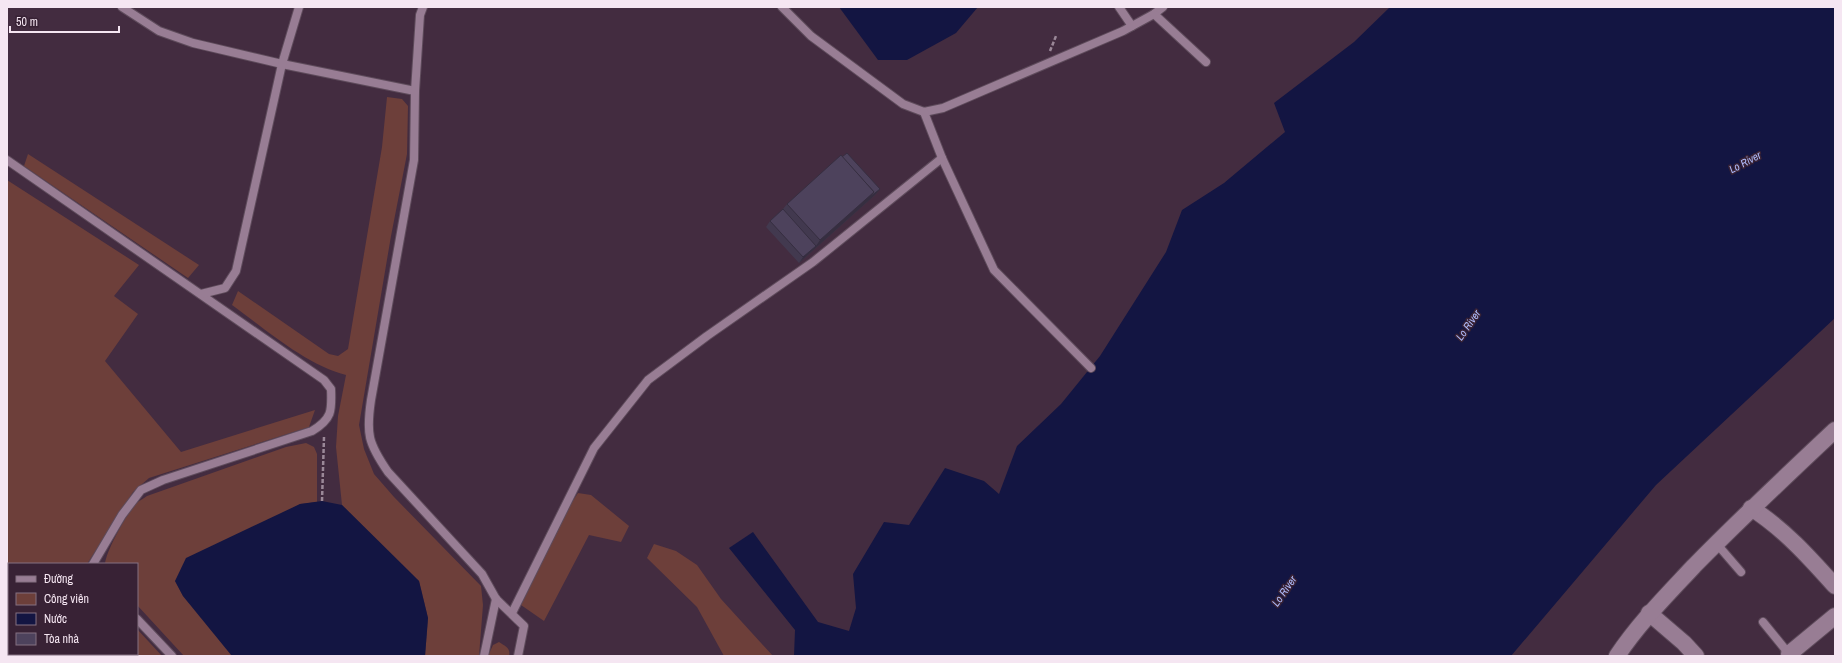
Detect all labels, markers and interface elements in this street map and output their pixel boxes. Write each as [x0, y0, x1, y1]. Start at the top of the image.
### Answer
scale bar [10, 8, 119, 34]
text: 50 m [16, 14, 38, 30]
water label: Lo River [1727, 147, 1764, 176]
water label: Lo River [1452, 306, 1484, 343]
legend [8, 563, 138, 655]
text: Đường [44, 571, 74, 587]
water label: Lo River [1268, 572, 1300, 609]
text: Công viên [44, 591, 89, 607]
text: Nước [44, 611, 67, 627]
text: Tòa nhà [44, 631, 80, 647]

